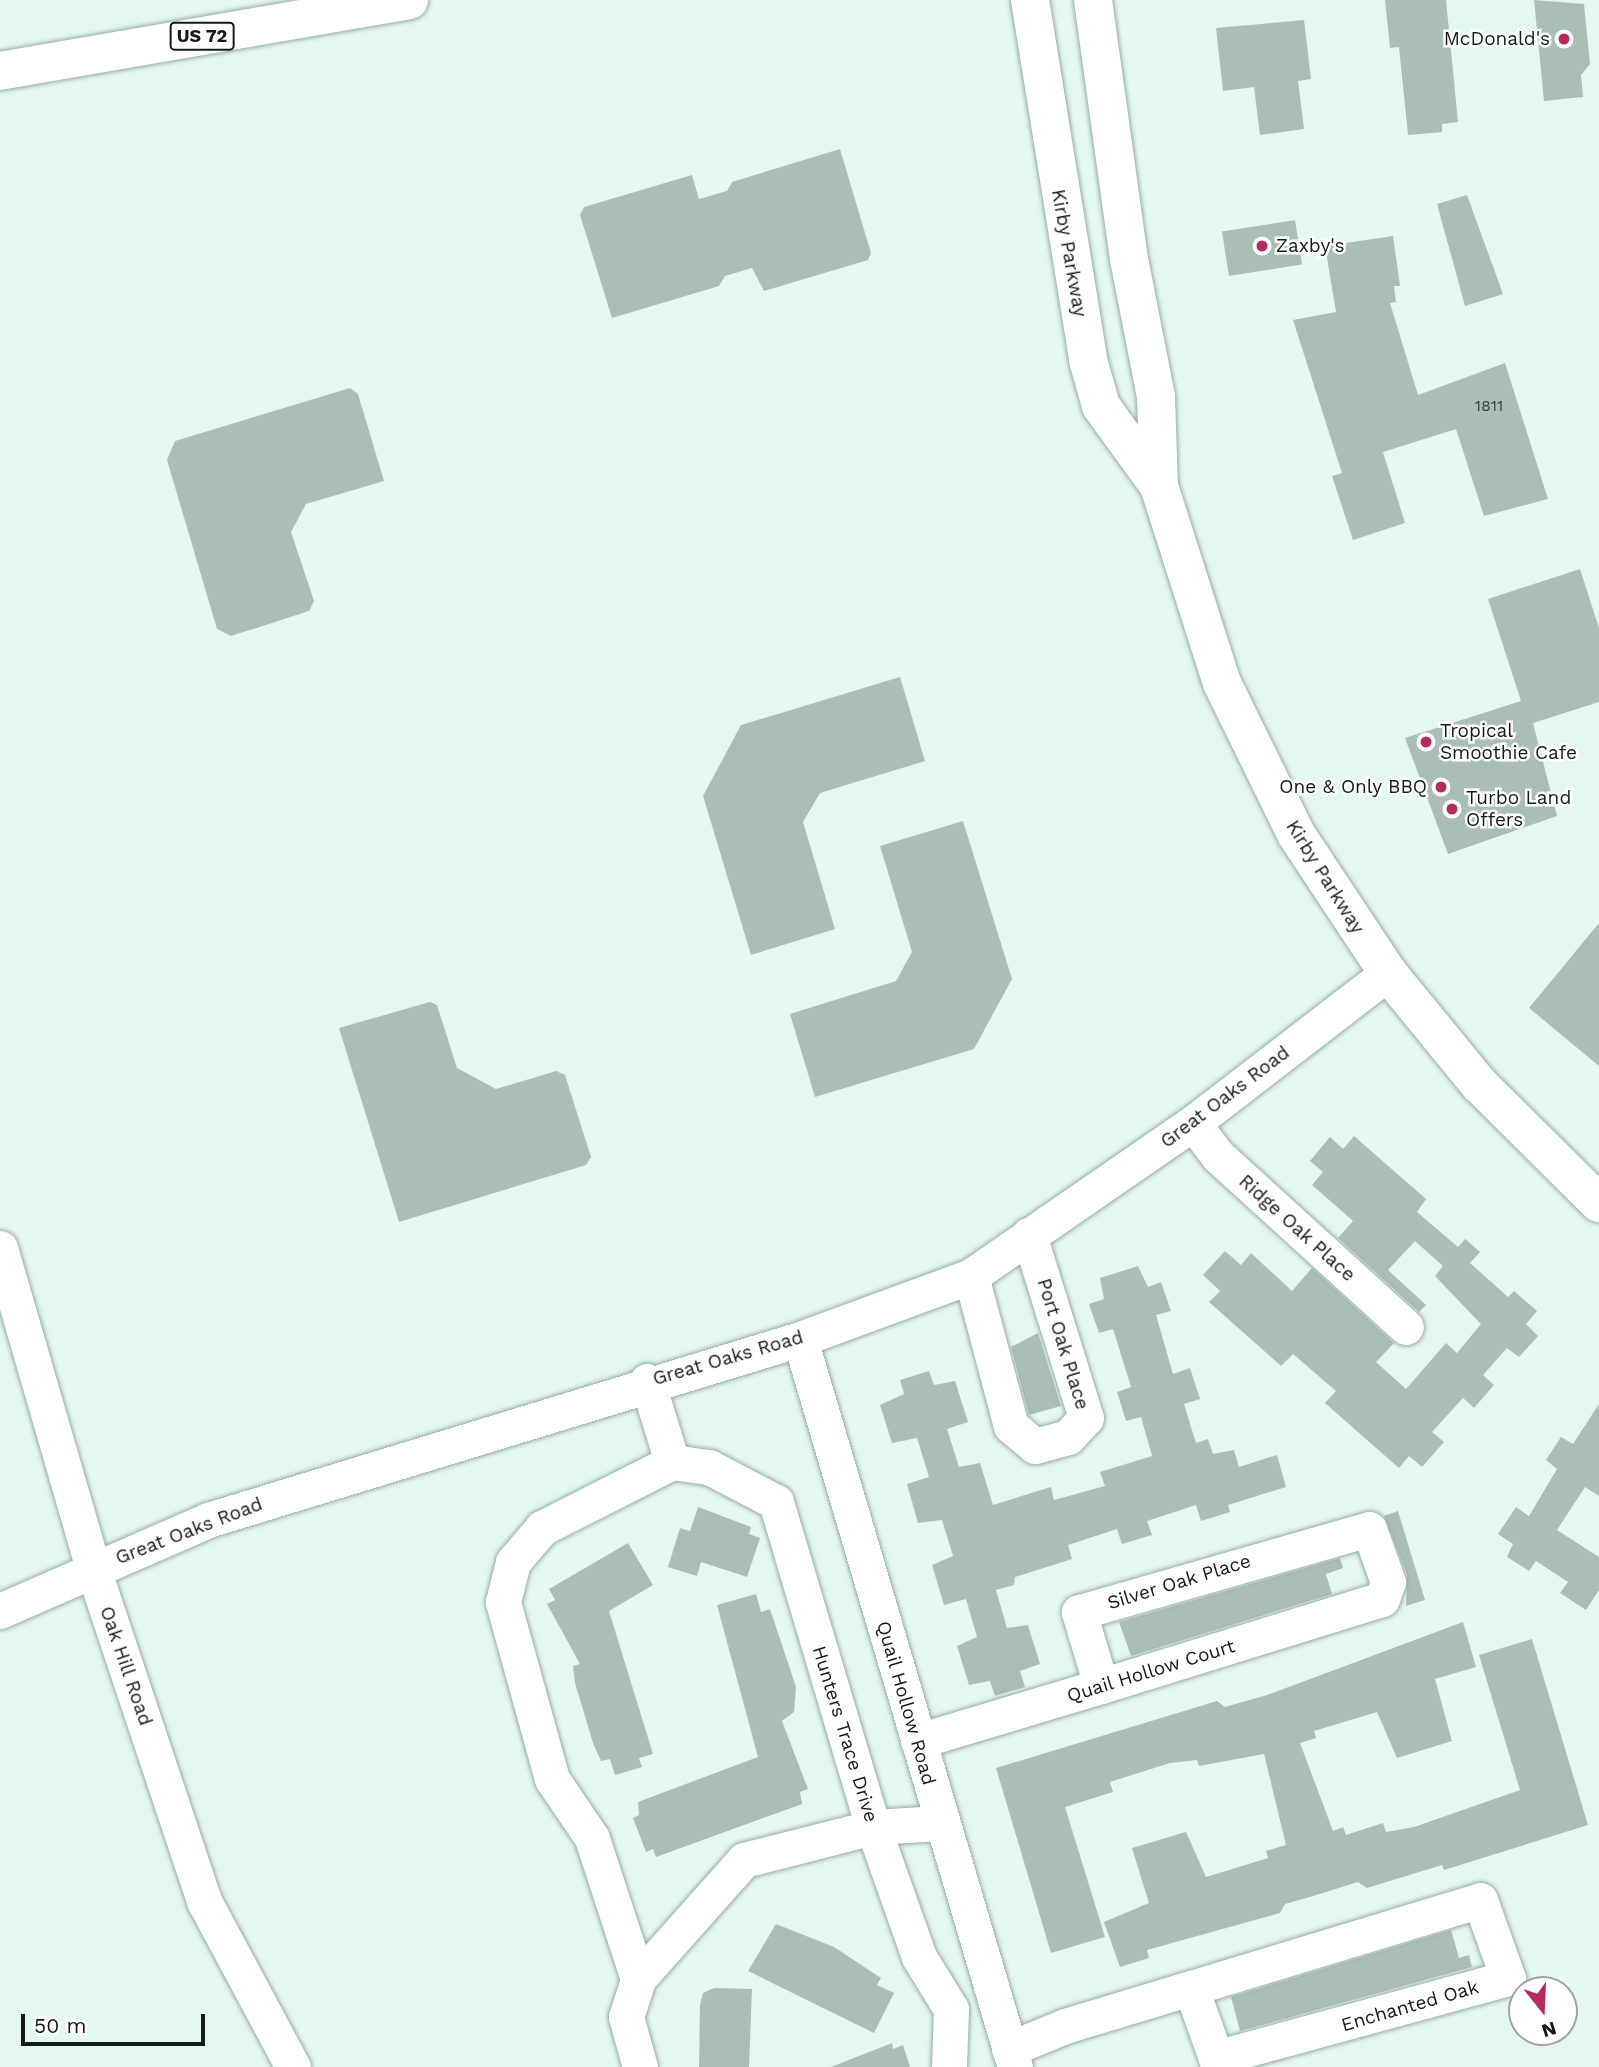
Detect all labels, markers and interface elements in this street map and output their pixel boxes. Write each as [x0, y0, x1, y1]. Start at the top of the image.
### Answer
road number: US 72 [169, 22, 235, 51]
place label: McDonald's [1444, 28, 1550, 50]
marker: McDonald's [1556, 31, 1572, 47]
street label: Kirby Parkway [1047, 187, 1091, 319]
place label: Zaxby's [1276, 235, 1344, 257]
marker: Zaxby's [1254, 238, 1270, 254]
house number: 1811 [1475, 396, 1503, 416]
place label: Tropical Smoothie Cafe [1440, 720, 1577, 764]
marker: Tropical Smoothie Cafe [1418, 734, 1434, 750]
place label: One & Only BBQ [1279, 776, 1427, 798]
marker: One & Only BBQ [1433, 779, 1449, 795]
place label: Turbo Land Offers [1466, 787, 1571, 831]
marker: Turbo Land Offers [1444, 801, 1460, 817]
street label: Kirby Parkway [1281, 816, 1369, 938]
street label: Great Oaks Road [1156, 1041, 1294, 1153]
street label: Ridge Oak Place [1234, 1170, 1360, 1286]
street label: Port Oak Place [1032, 1275, 1094, 1413]
street label: Great Oaks Road [650, 1326, 806, 1390]
street label: Great Oaks Road [112, 1493, 266, 1569]
street label: Silver Oak Place [1104, 1549, 1254, 1615]
street label: Oak Hill Road [95, 1603, 157, 1729]
street label: Quail Hollow Road [872, 1618, 940, 1788]
street label: Quail Hollow Court [1064, 1634, 1238, 1708]
street label: Hunters Trace Drive [807, 1643, 883, 1825]
street label: Enchanted Oak [1339, 1976, 1481, 2036]
north arrow [1508, 1976, 1578, 2046]
scale bar [24, 2000, 208, 2044]
text: 50 m [34, 2013, 86, 2038]
text: N [1539, 2016, 1559, 2043]

